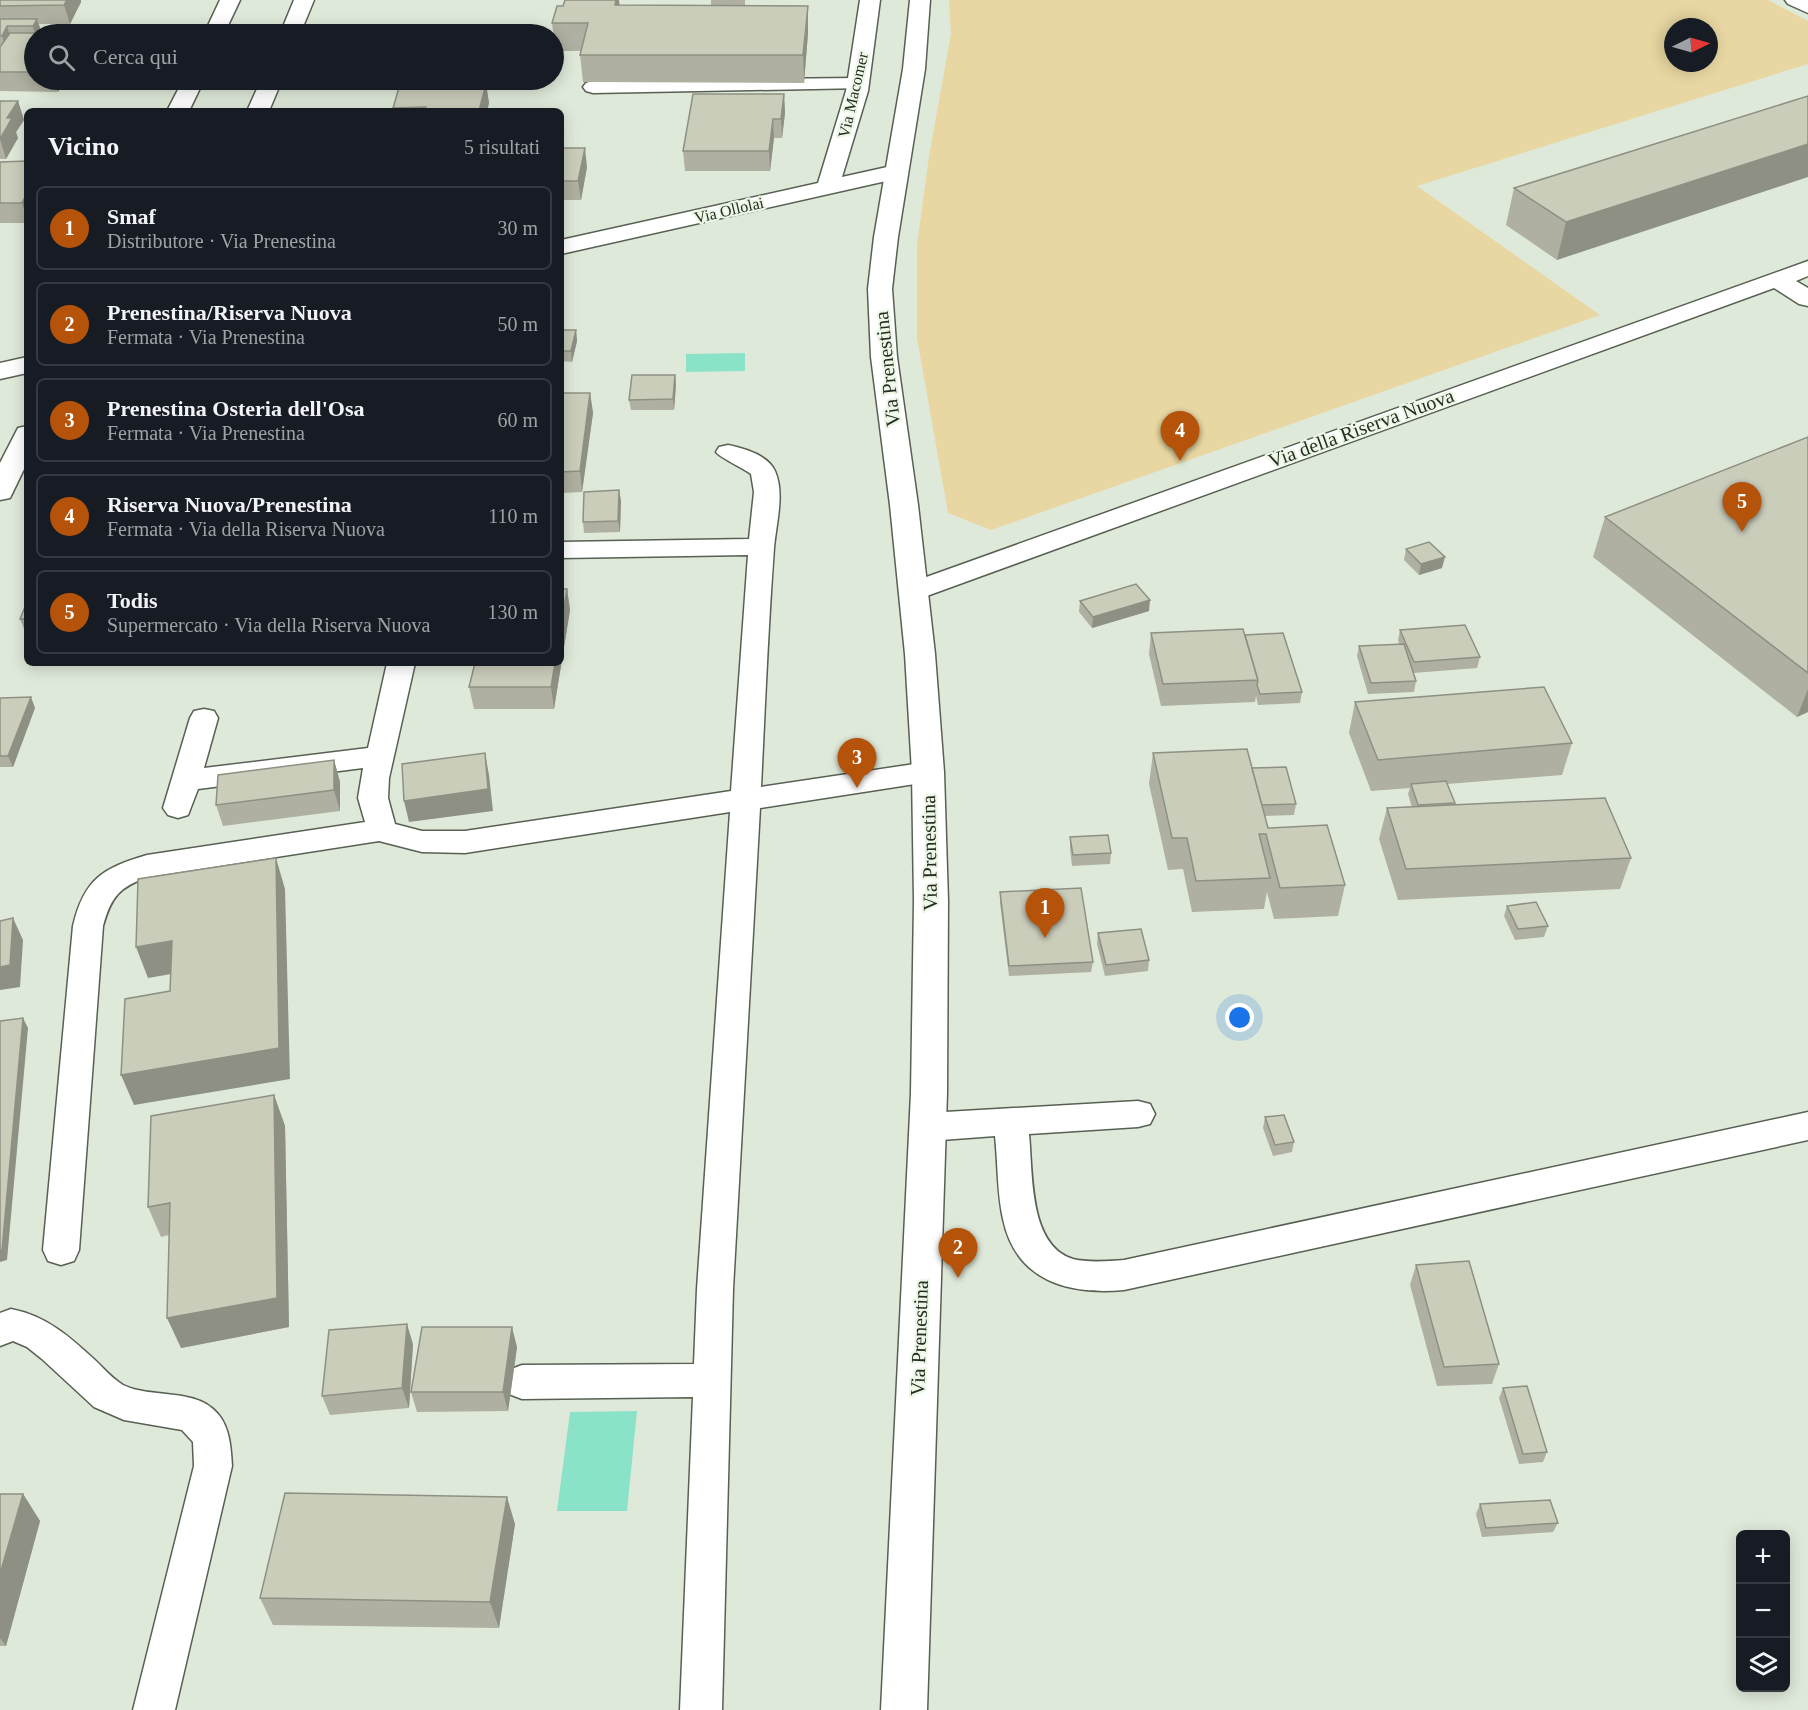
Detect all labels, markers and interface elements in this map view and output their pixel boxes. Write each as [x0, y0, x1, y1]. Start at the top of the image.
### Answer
north arrow [1664, 18, 1718, 72]
search box [24, 24, 564, 90]
icon: search [45, 41, 78, 74]
text: Cerca qui [93, 44, 178, 69]
street label: Via Macomer [835, 50, 871, 140]
text: Vicino [48, 132, 119, 161]
text: 5 risultati [464, 136, 540, 158]
street label: Via Ollolai [693, 194, 766, 226]
text: Smaf [107, 204, 156, 229]
text: 1 [65, 217, 75, 239]
text: 30 m [497, 217, 538, 239]
text: Distributore · Via Prenestina [107, 230, 336, 252]
text: Prenestina/Riserva Nuova [107, 300, 352, 325]
street label: Via Prenestina [870, 310, 904, 428]
text: 2 [65, 313, 75, 335]
text: 50 m [497, 313, 538, 335]
text: Fermata · Via Prenestina [107, 326, 305, 348]
street label: Via della Riserva Nuova [1265, 384, 1457, 472]
text: Prenestina Osteria dell'Osa [107, 396, 364, 421]
text: 3 [65, 409, 75, 431]
text: 60 m [497, 409, 538, 431]
pin: 4 [1160, 412, 1200, 461]
text: Fermata · Via Prenestina [107, 422, 305, 444]
pin: 5 [1722, 482, 1762, 532]
text: Riserva Nuova/Prenestina [107, 492, 352, 517]
text: 4 [65, 505, 75, 527]
text: 110 m [488, 505, 538, 527]
text: Fermata · Via della Riserva Nuova [107, 518, 385, 540]
text: Todis [107, 588, 158, 613]
text: 5 [65, 601, 75, 623]
text: 130 m [487, 601, 538, 623]
text: Supermercato · Via della Riserva Nuova [107, 614, 430, 636]
pin: 3 [838, 738, 876, 788]
street label: Via Prenestina [917, 795, 941, 911]
pin: 1 [1026, 888, 1064, 938]
your location [1225, 1003, 1254, 1032]
pin: 2 [938, 1228, 978, 1278]
street label: Via Prenestina [906, 1280, 932, 1396]
map controls [1736, 1530, 1790, 1692]
button: + [1736, 1530, 1790, 1584]
button: − [1736, 1584, 1790, 1638]
button: layers [1736, 1638, 1790, 1692]

